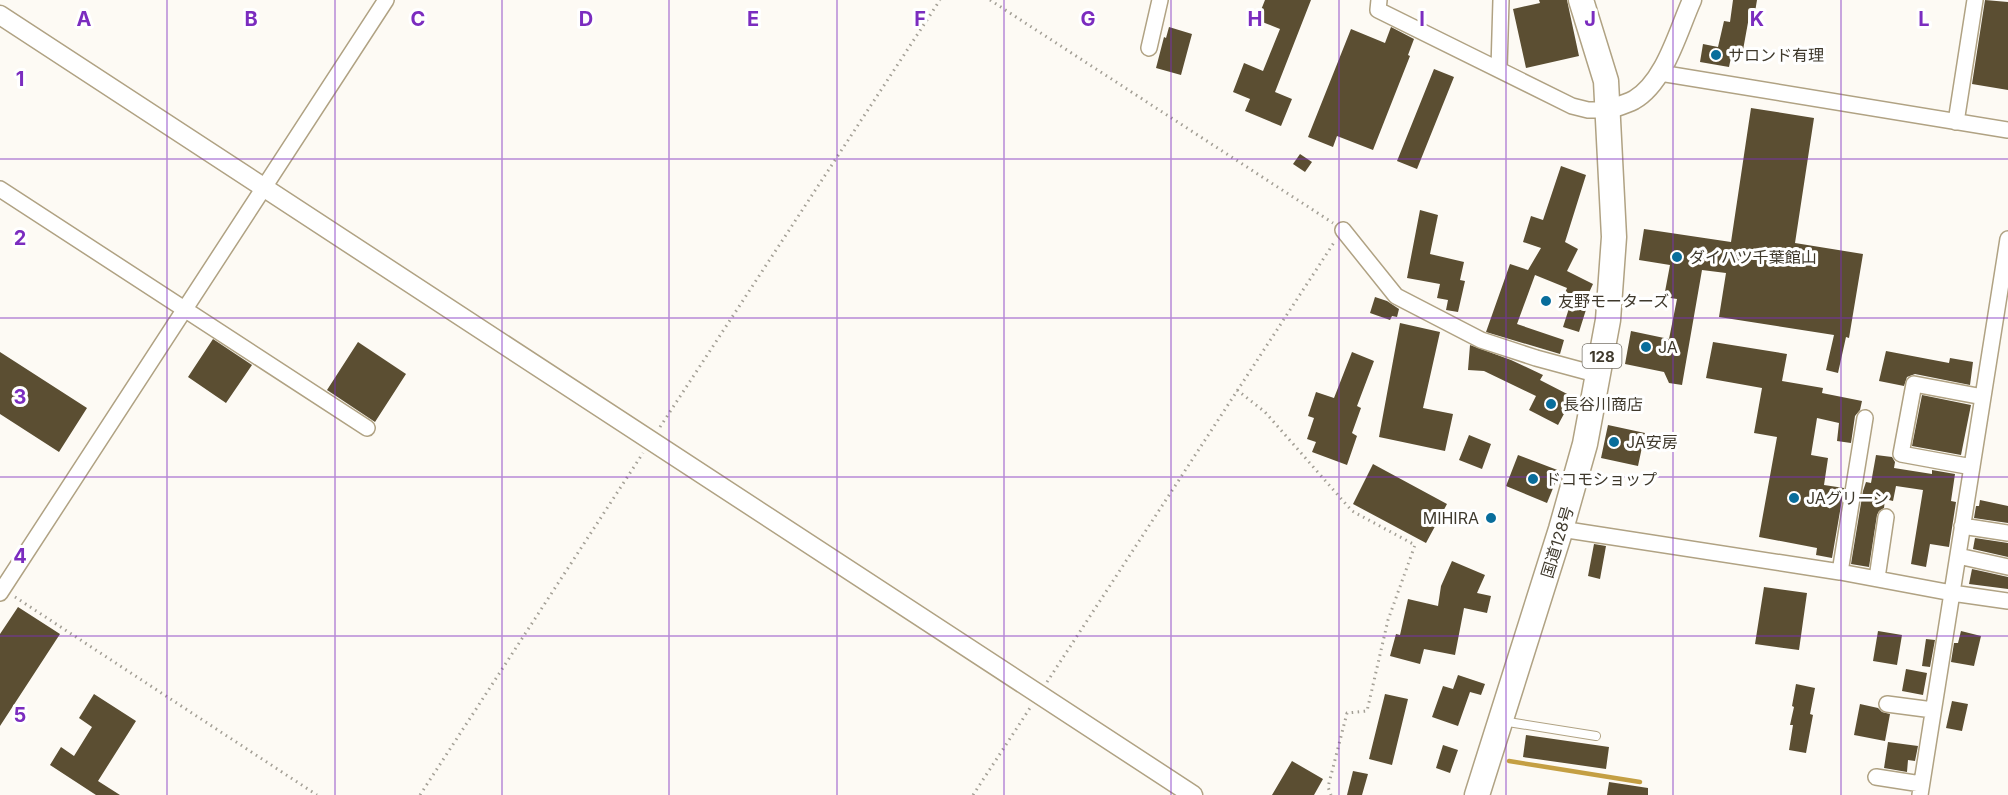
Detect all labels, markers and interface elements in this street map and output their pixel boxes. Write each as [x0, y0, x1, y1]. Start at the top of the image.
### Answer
text: A [77, 7, 92, 31]
text: B [244, 7, 258, 31]
text: C [411, 7, 425, 31]
text: D [579, 7, 593, 31]
text: E [747, 7, 759, 31]
text: F [914, 7, 926, 31]
text: G [1080, 7, 1096, 31]
text: H [1248, 7, 1262, 31]
text: I [1419, 7, 1425, 31]
text: J [1584, 7, 1596, 31]
text: K [1750, 7, 1764, 31]
text: L [1918, 7, 1930, 31]
place label: サロンド有理 [1728, 45, 1824, 65]
marker: サロンド有理 [1709, 48, 1723, 62]
text: 1 [16, 67, 24, 91]
text: 2 [14, 226, 26, 250]
place label: ダイハツ千葉館山 [1689, 247, 1817, 267]
marker: ダイハツ千葉館山 [1670, 250, 1684, 264]
place label: 友野モーターズ [1558, 291, 1669, 311]
marker: 友野モーターズ [1539, 294, 1553, 308]
place label: JA [1658, 337, 1678, 357]
marker: JA [1639, 340, 1653, 354]
road number: 128 [1582, 344, 1622, 368]
text: 3 [14, 385, 26, 409]
place label: 長谷川商店 [1563, 394, 1643, 414]
marker: 長谷川商店 [1544, 397, 1558, 411]
place label: JA安房 [1626, 432, 1678, 452]
marker: JA安房 [1607, 435, 1621, 449]
place label: ドコモショップ [1545, 469, 1657, 489]
marker: ドコモショップ [1526, 472, 1540, 486]
place label: JAグリーン [1806, 488, 1889, 508]
marker: JAグリーン [1787, 491, 1801, 505]
street label: 国道128号 [1537, 504, 1577, 580]
place label: MIHIRA [1423, 508, 1479, 528]
marker: MIHIRA [1484, 511, 1498, 525]
text: 4 [13, 544, 27, 568]
text: 5 [14, 703, 26, 727]

